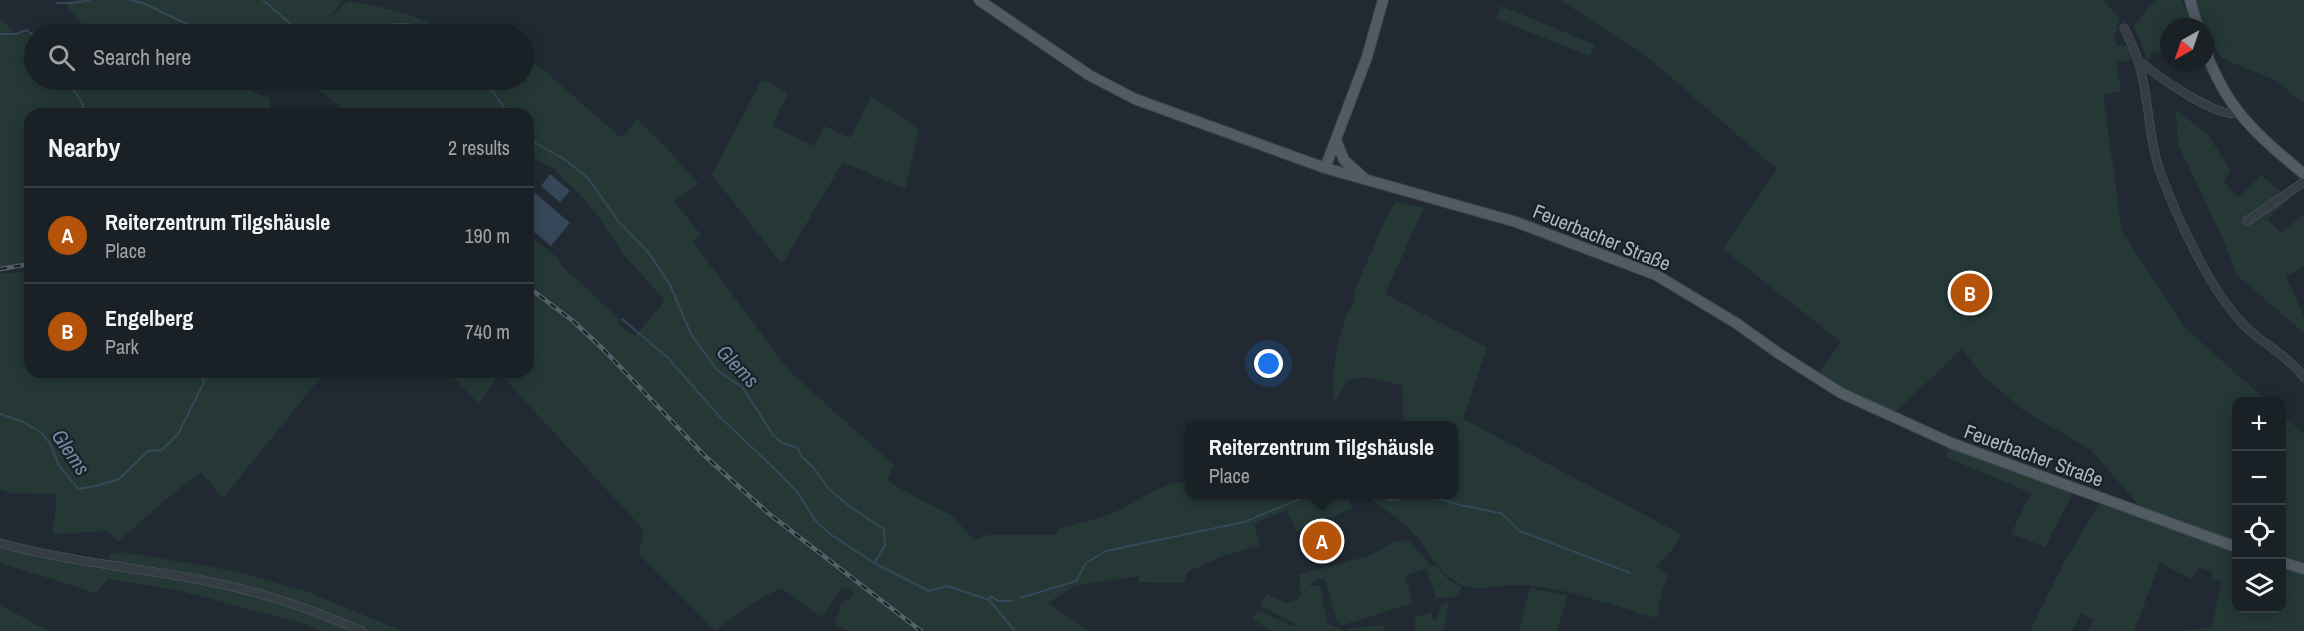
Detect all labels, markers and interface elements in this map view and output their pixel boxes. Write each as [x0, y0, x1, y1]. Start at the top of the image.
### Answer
north arrow [2160, 18, 2214, 72]
search box [24, 24, 534, 90]
icon: search [45, 41, 78, 74]
text: Search here [93, 42, 191, 72]
text: Nearby [48, 130, 120, 165]
text: 2 results [448, 134, 510, 161]
street label: Feuerbacher Straße [1529, 197, 1675, 277]
text: Reiterzentrum Tilgshäusle [105, 207, 330, 237]
text: A [62, 222, 73, 249]
text: 190 m [464, 222, 510, 249]
text: Place [105, 237, 146, 264]
pin: B [1950, 270, 1990, 316]
text: Engelberg [105, 303, 193, 333]
text: B [62, 318, 73, 345]
text: 740 m [464, 318, 510, 345]
text: Park [105, 333, 139, 360]
water label: Glems [710, 338, 766, 394]
your location [1254, 349, 1283, 378]
map controls [2232, 397, 2286, 613]
button: + [2232, 397, 2286, 451]
street label: Feuerbacher Straße [1961, 417, 2107, 493]
popup [1185, 421, 1458, 499]
water label: Glems [45, 423, 97, 481]
text: Reiterzentrum Tilgshäusle [1209, 432, 1434, 462]
button: − [2232, 451, 2286, 505]
text: Place [1209, 462, 1250, 489]
button: locate [2232, 505, 2286, 559]
pin: A [1302, 518, 1342, 564]
button: layers [2232, 559, 2286, 613]

